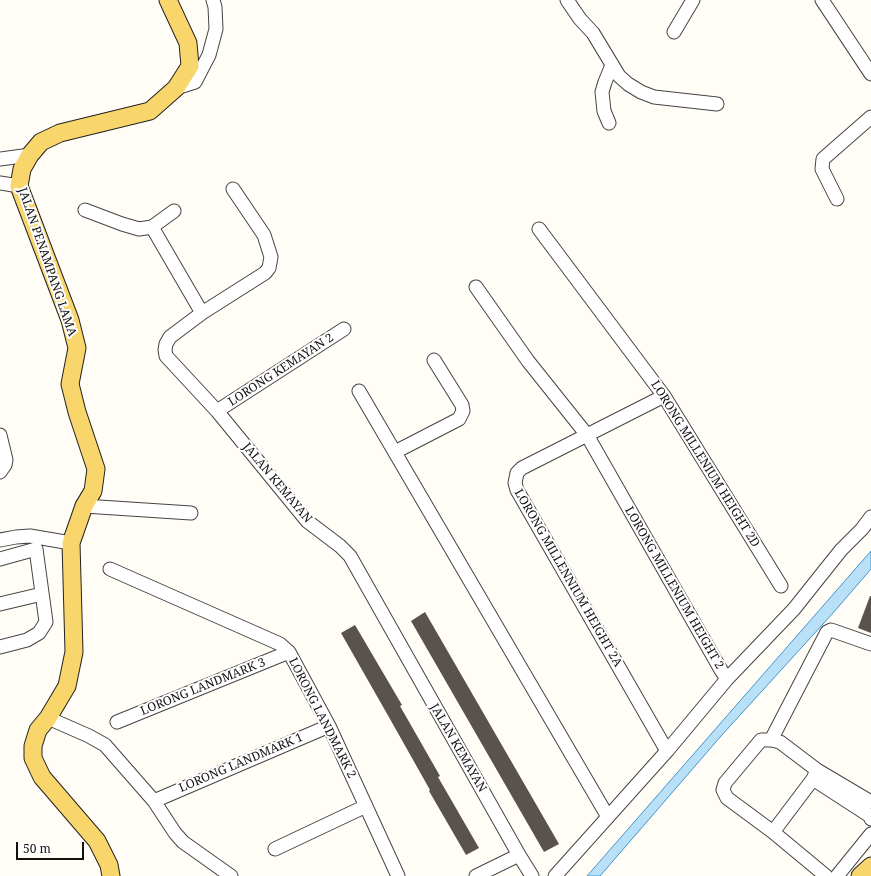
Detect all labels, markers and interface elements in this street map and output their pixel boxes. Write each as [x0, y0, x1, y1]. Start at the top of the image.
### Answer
street label: JALAN PENAMPANG LAMA [15, 186, 79, 338]
street label: LORONG KEMAYAN 2 [226, 331, 336, 409]
street label: LORONG MILLENIUM HEIGHT 2D [648, 378, 762, 550]
street label: JALAN KEMAYAN [239, 440, 315, 526]
street label: LORONG MILLENNIUM HEIGHT 2A [511, 487, 625, 669]
street label: LORONG MILLENIUM HEIGHT 2 [622, 504, 726, 672]
street label: LORONG LANDMARK 3 [138, 655, 268, 719]
street label: LORONG LANDMARK 2 [285, 655, 359, 781]
street label: JALAN KEMAYAN [427, 701, 489, 795]
street label: LORONG LANDMARK 1 [177, 730, 305, 796]
scale bar [18, 834, 86, 860]
text: 50 m [23, 840, 51, 857]

